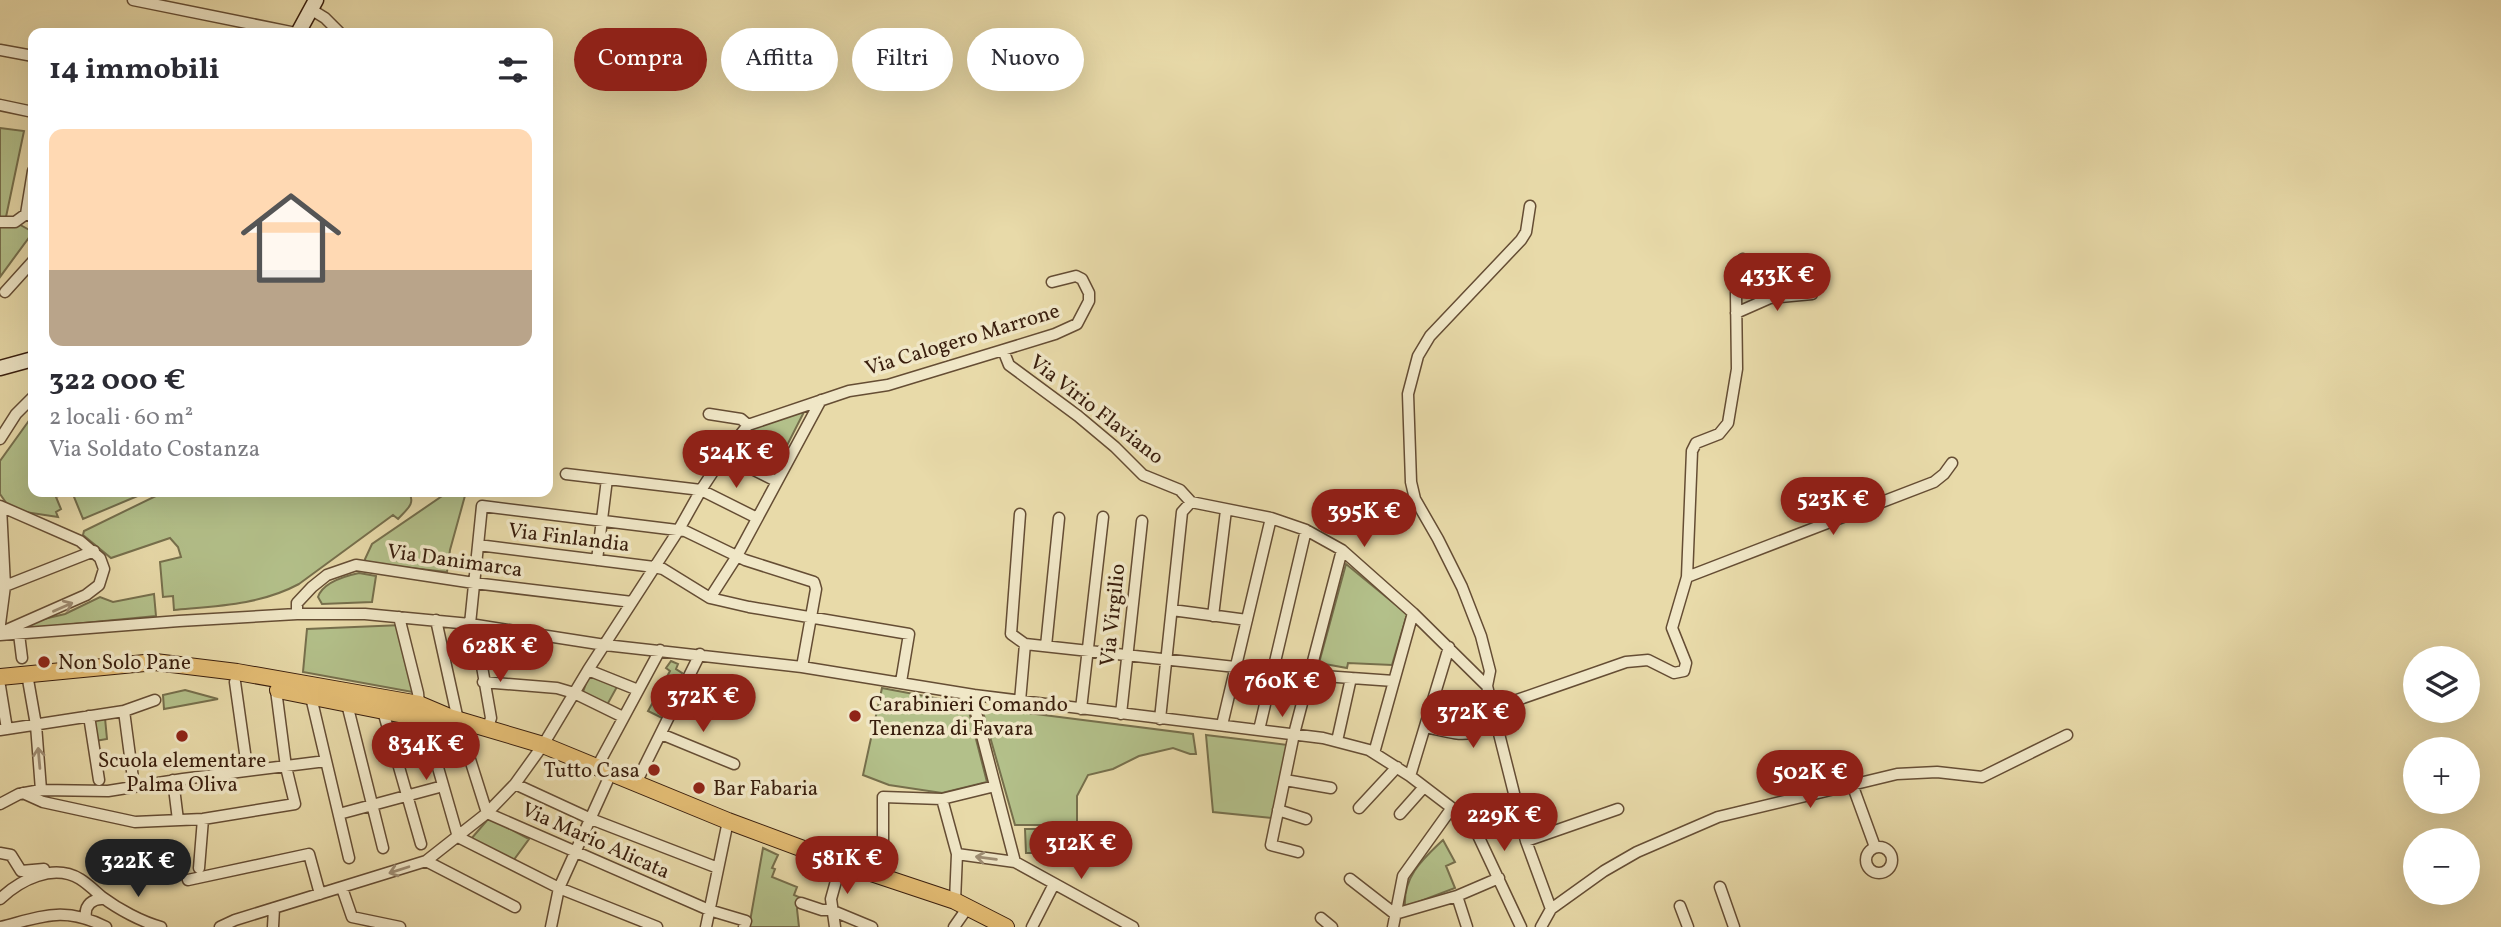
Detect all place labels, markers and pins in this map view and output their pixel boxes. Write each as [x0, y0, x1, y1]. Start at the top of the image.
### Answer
pin: 433K € [1720, 254, 1834, 313]
pin: 524K € [679, 430, 793, 490]
pin: 523K € [1776, 477, 1890, 537]
pin: 395K € [1307, 490, 1421, 549]
pin: 628K € [443, 624, 557, 684]
place label: Non Solo Pane [58, 649, 191, 678]
marker: Non Solo Pane [36, 654, 52, 670]
pin: 760K € [1225, 660, 1339, 719]
pin: 372K € [646, 674, 760, 734]
pin: 372K € [1416, 690, 1530, 750]
place label: Carabinieri Comando Tenenza di Favara [869, 691, 1068, 744]
marker: Carabinieri Comando Tenenza di Favara [847, 708, 863, 724]
pin: 834K € [369, 722, 483, 782]
marker: Scuola elementare Palma Oliva [174, 728, 190, 744]
place label: Scuola elementare Palma Oliva [98, 747, 266, 800]
pin: 502K € [1753, 750, 1867, 810]
place label: Tutto Casa [544, 757, 640, 786]
marker: Tutto Casa [646, 762, 662, 778]
place label: Bar Fabaria [713, 775, 818, 804]
marker: Bar Fabaria [691, 780, 707, 796]
pin: 229K € [1447, 794, 1561, 853]
pin: 312K € [1024, 822, 1138, 881]
pin: 581K € [790, 836, 904, 896]
pin: 322K € [81, 839, 195, 899]

